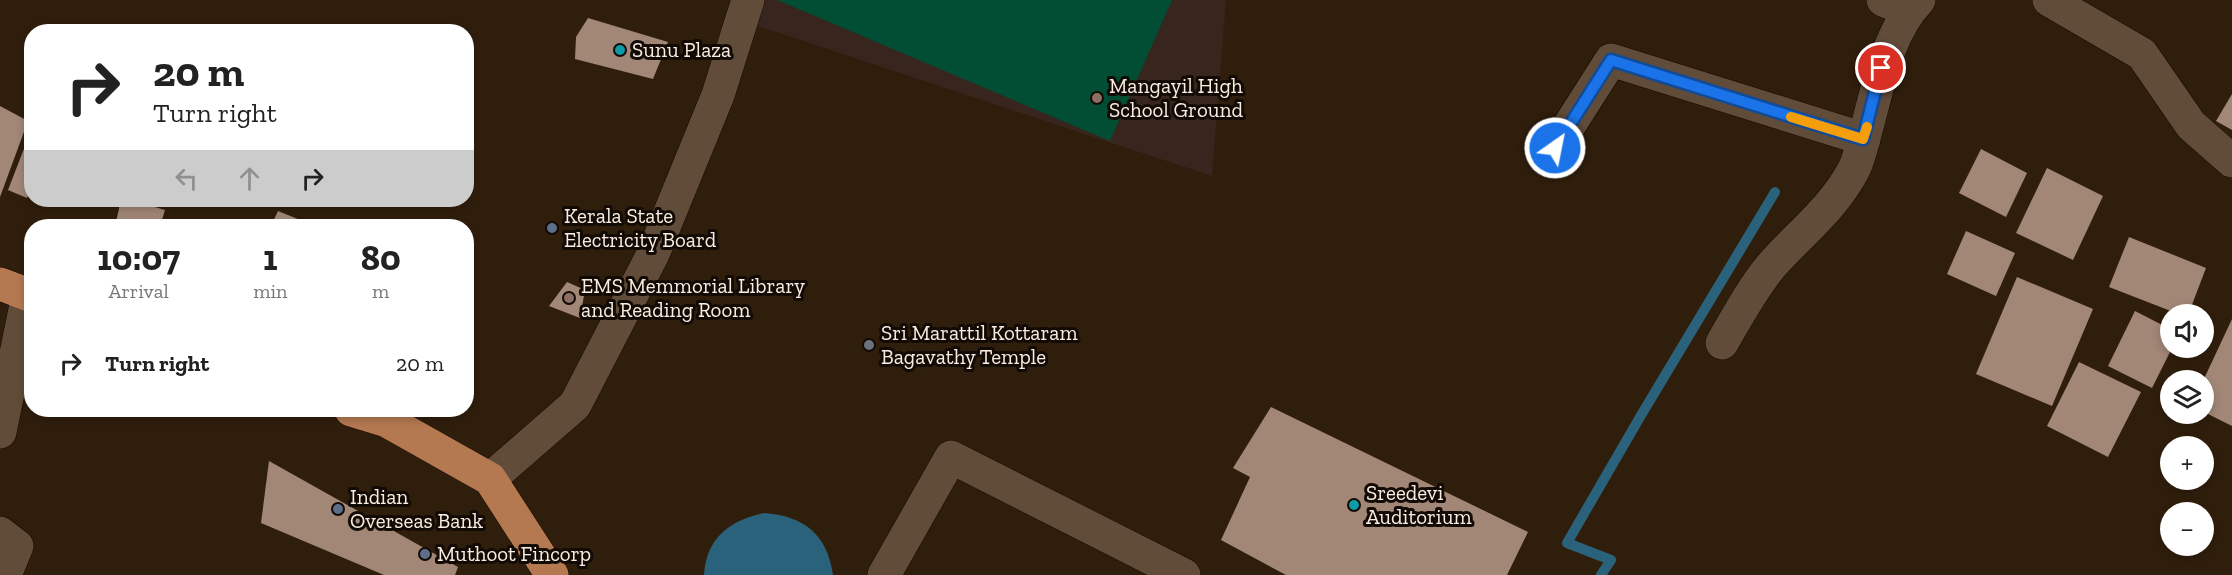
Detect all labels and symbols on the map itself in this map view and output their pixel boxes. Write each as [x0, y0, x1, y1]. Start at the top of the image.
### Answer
place label: Sunu Plaza [632, 37, 731, 62]
pin [1855, 42, 1906, 93]
marker: Sunu Plaza [613, 43, 627, 57]
place label: Mangayil High School Ground [1109, 73, 1243, 122]
marker: Mangayil High School Ground [1090, 91, 1104, 105]
position arrow [1523, 116, 1587, 180]
place label: Kerala State Electricity Board [564, 203, 717, 252]
marker: Kerala State Electricity Board [545, 221, 559, 235]
place label: EMS Memmorial Library and Reading Room [581, 273, 805, 322]
marker: EMS Memmorial Library and Reading Room [562, 291, 576, 305]
place label: Sri Marattil Kottaram Bagavathy Temple [881, 320, 1078, 369]
marker: Sri Marattil Kottaram Bagavathy Temple [862, 338, 876, 352]
place label: Sreedevi Auditorium [1366, 480, 1472, 529]
place label: Indian Overseas Bank [350, 484, 483, 533]
marker: Sreedevi Auditorium [1347, 498, 1361, 512]
marker: Indian Overseas Bank [331, 502, 345, 516]
place label: Muthoot Fincorp [437, 541, 591, 566]
marker: Muthoot Fincorp [418, 547, 432, 561]

